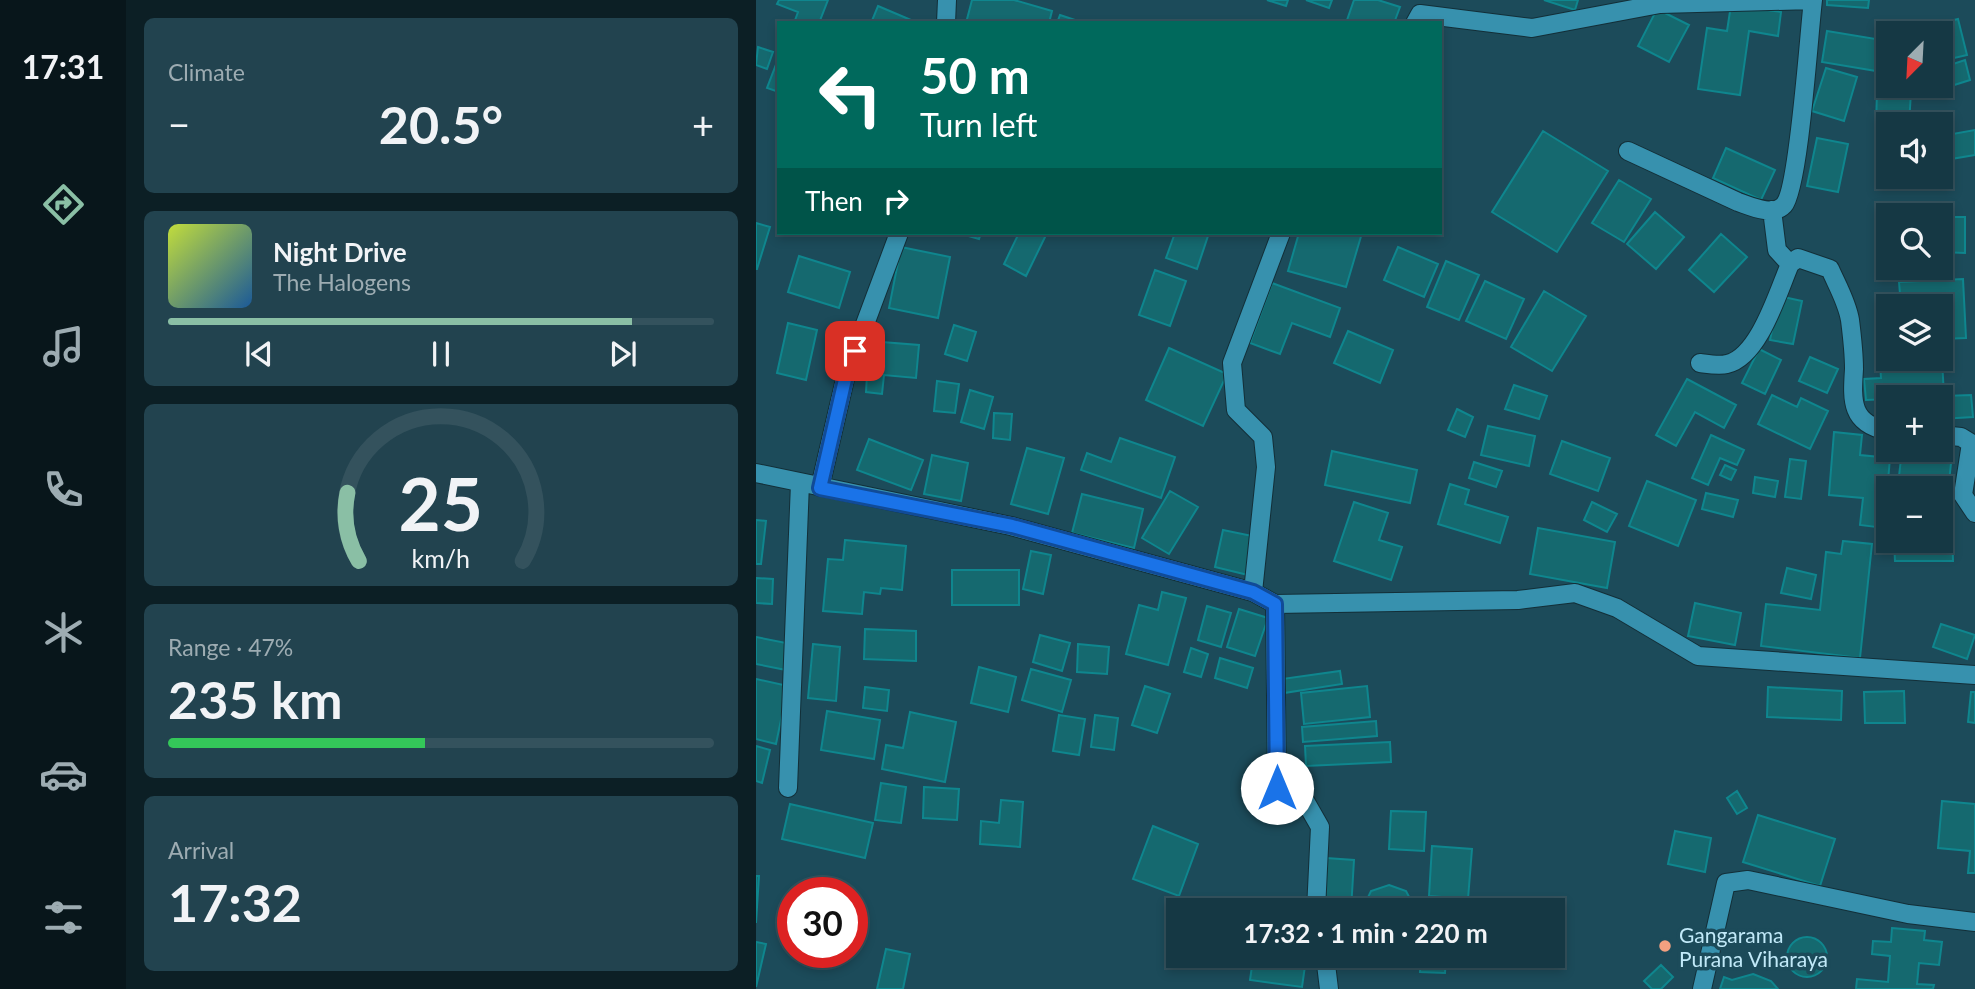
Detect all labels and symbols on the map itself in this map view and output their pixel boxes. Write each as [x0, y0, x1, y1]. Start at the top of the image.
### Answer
north arrow [1876, 21, 1953, 98]
pin [825, 321, 885, 381]
position arrow [1240, 751, 1314, 825]
speed limit sign: 30 [777, 877, 868, 968]
place label: Gangarama Purana Viharaya [1679, 922, 1828, 971]
marker: Gangarama Purana Viharaya [1657, 938, 1673, 954]

